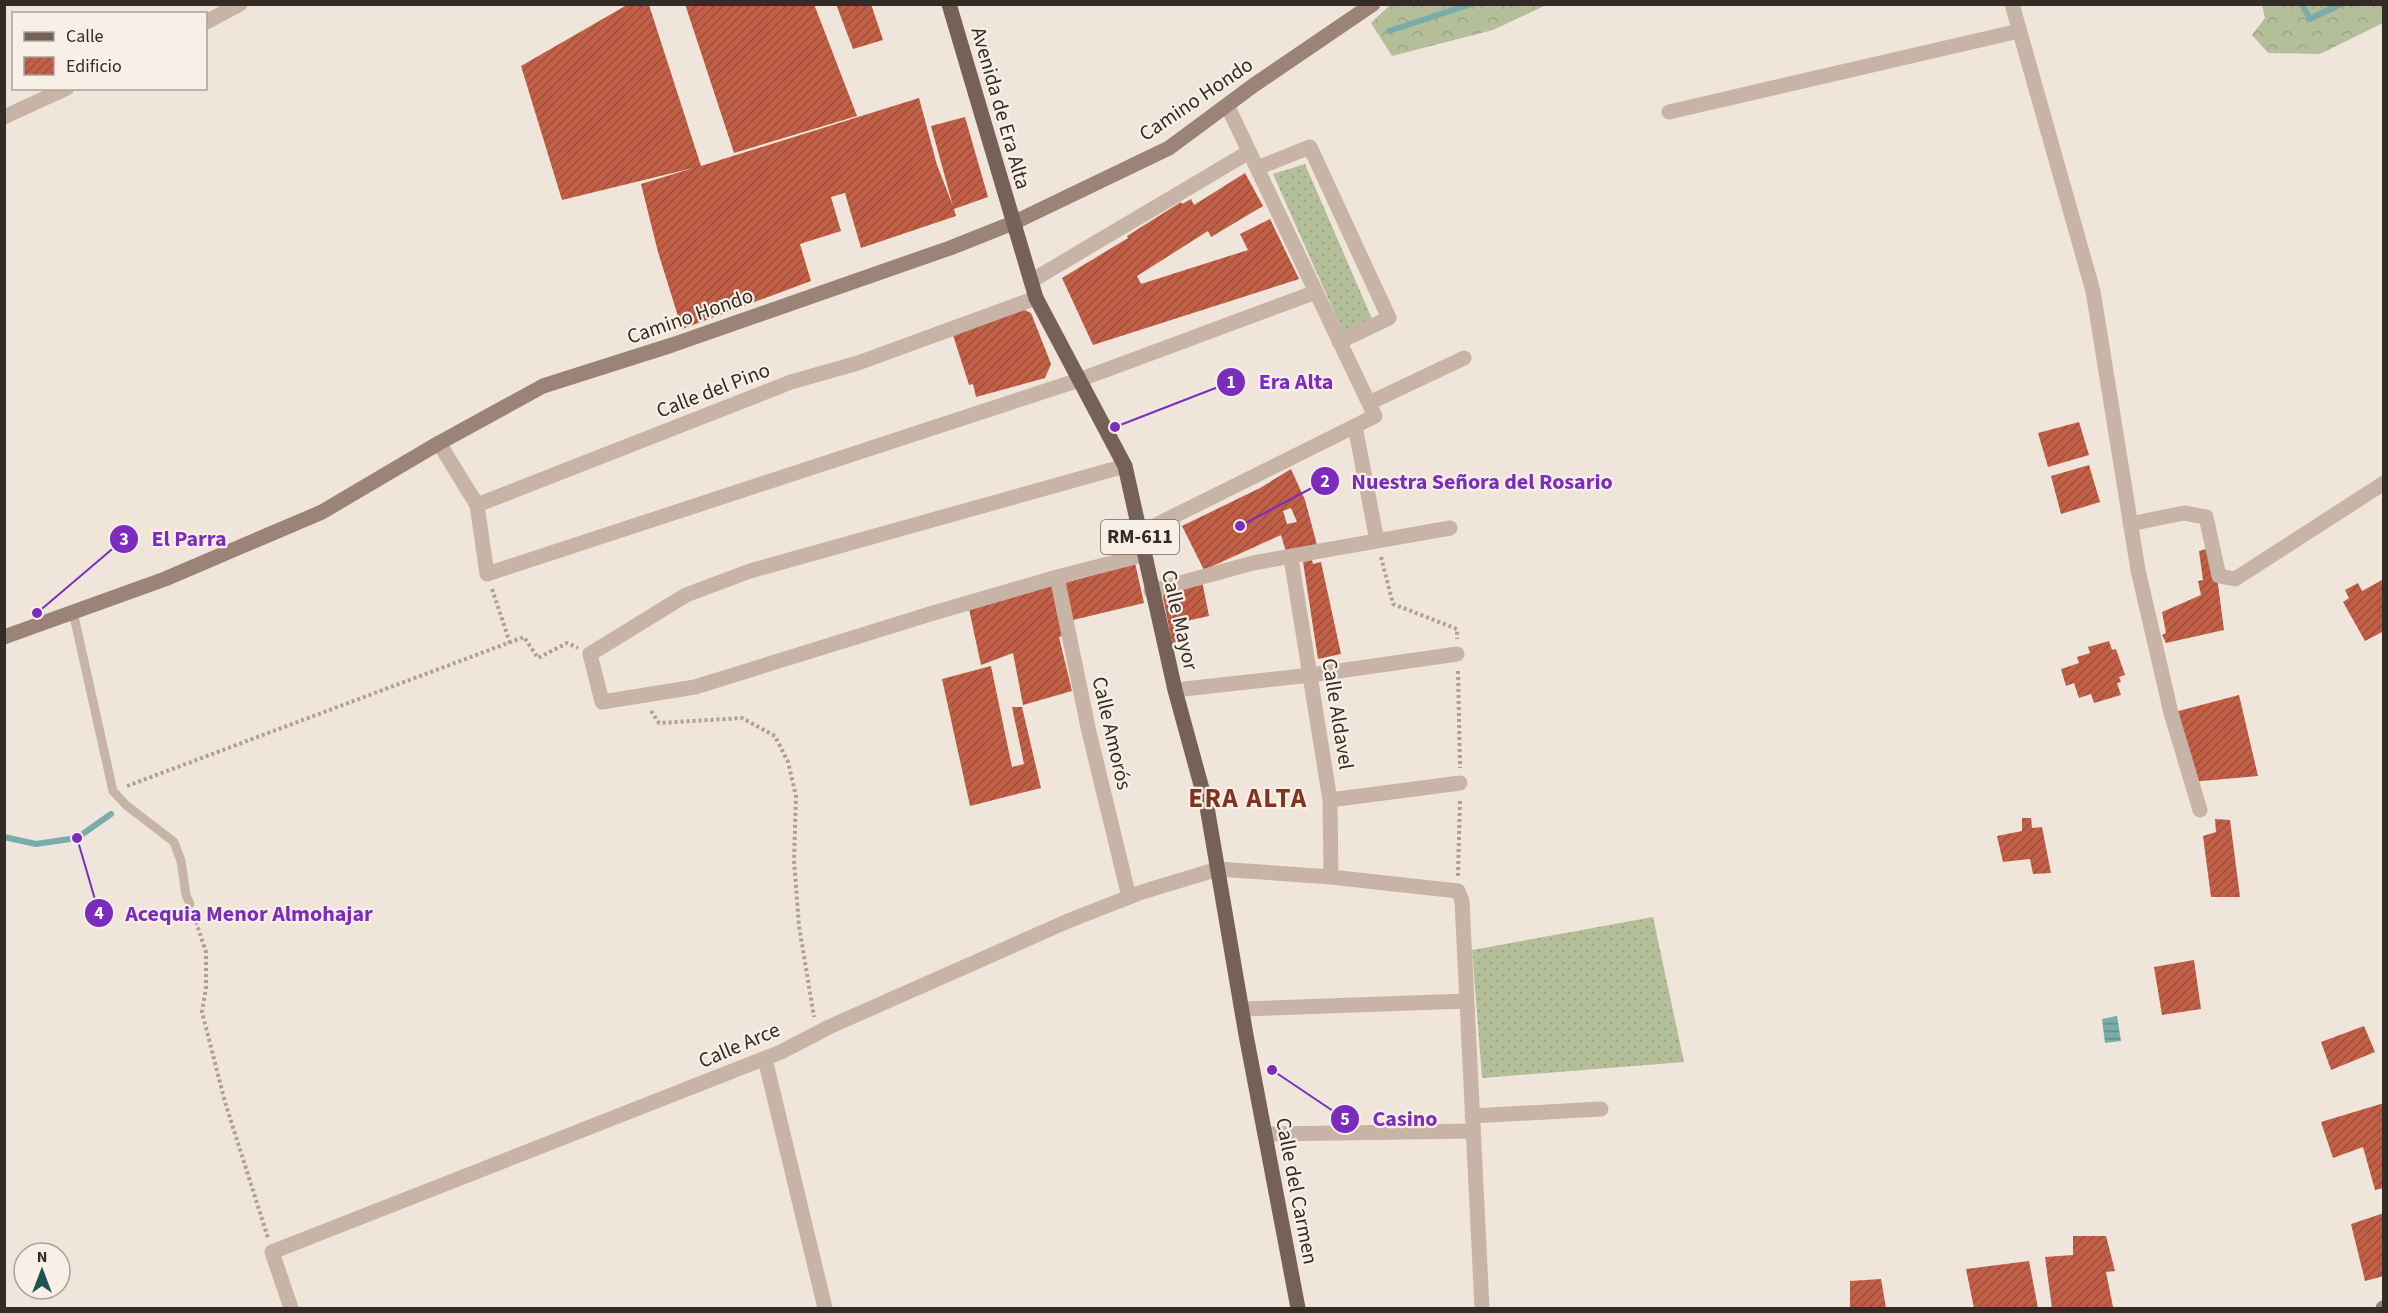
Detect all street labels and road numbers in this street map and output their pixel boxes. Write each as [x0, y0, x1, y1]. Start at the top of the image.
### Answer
street label: Avenida de Era Alta [964, 23, 1038, 193]
street label: Camino Hondo [1133, 50, 1259, 148]
street label: Camino Hondo [623, 280, 757, 352]
street label: Calle del Pino [652, 355, 774, 425]
road number: RM-611 [1101, 520, 1179, 554]
street label: Calle Mayor [1154, 567, 1206, 674]
street label: Calle Aldavel [1314, 656, 1362, 772]
street label: Calle Amorós [1084, 673, 1140, 793]
street label: Calle Arce [694, 1014, 784, 1076]
street label: Calle del Carmen [1268, 1115, 1326, 1267]

